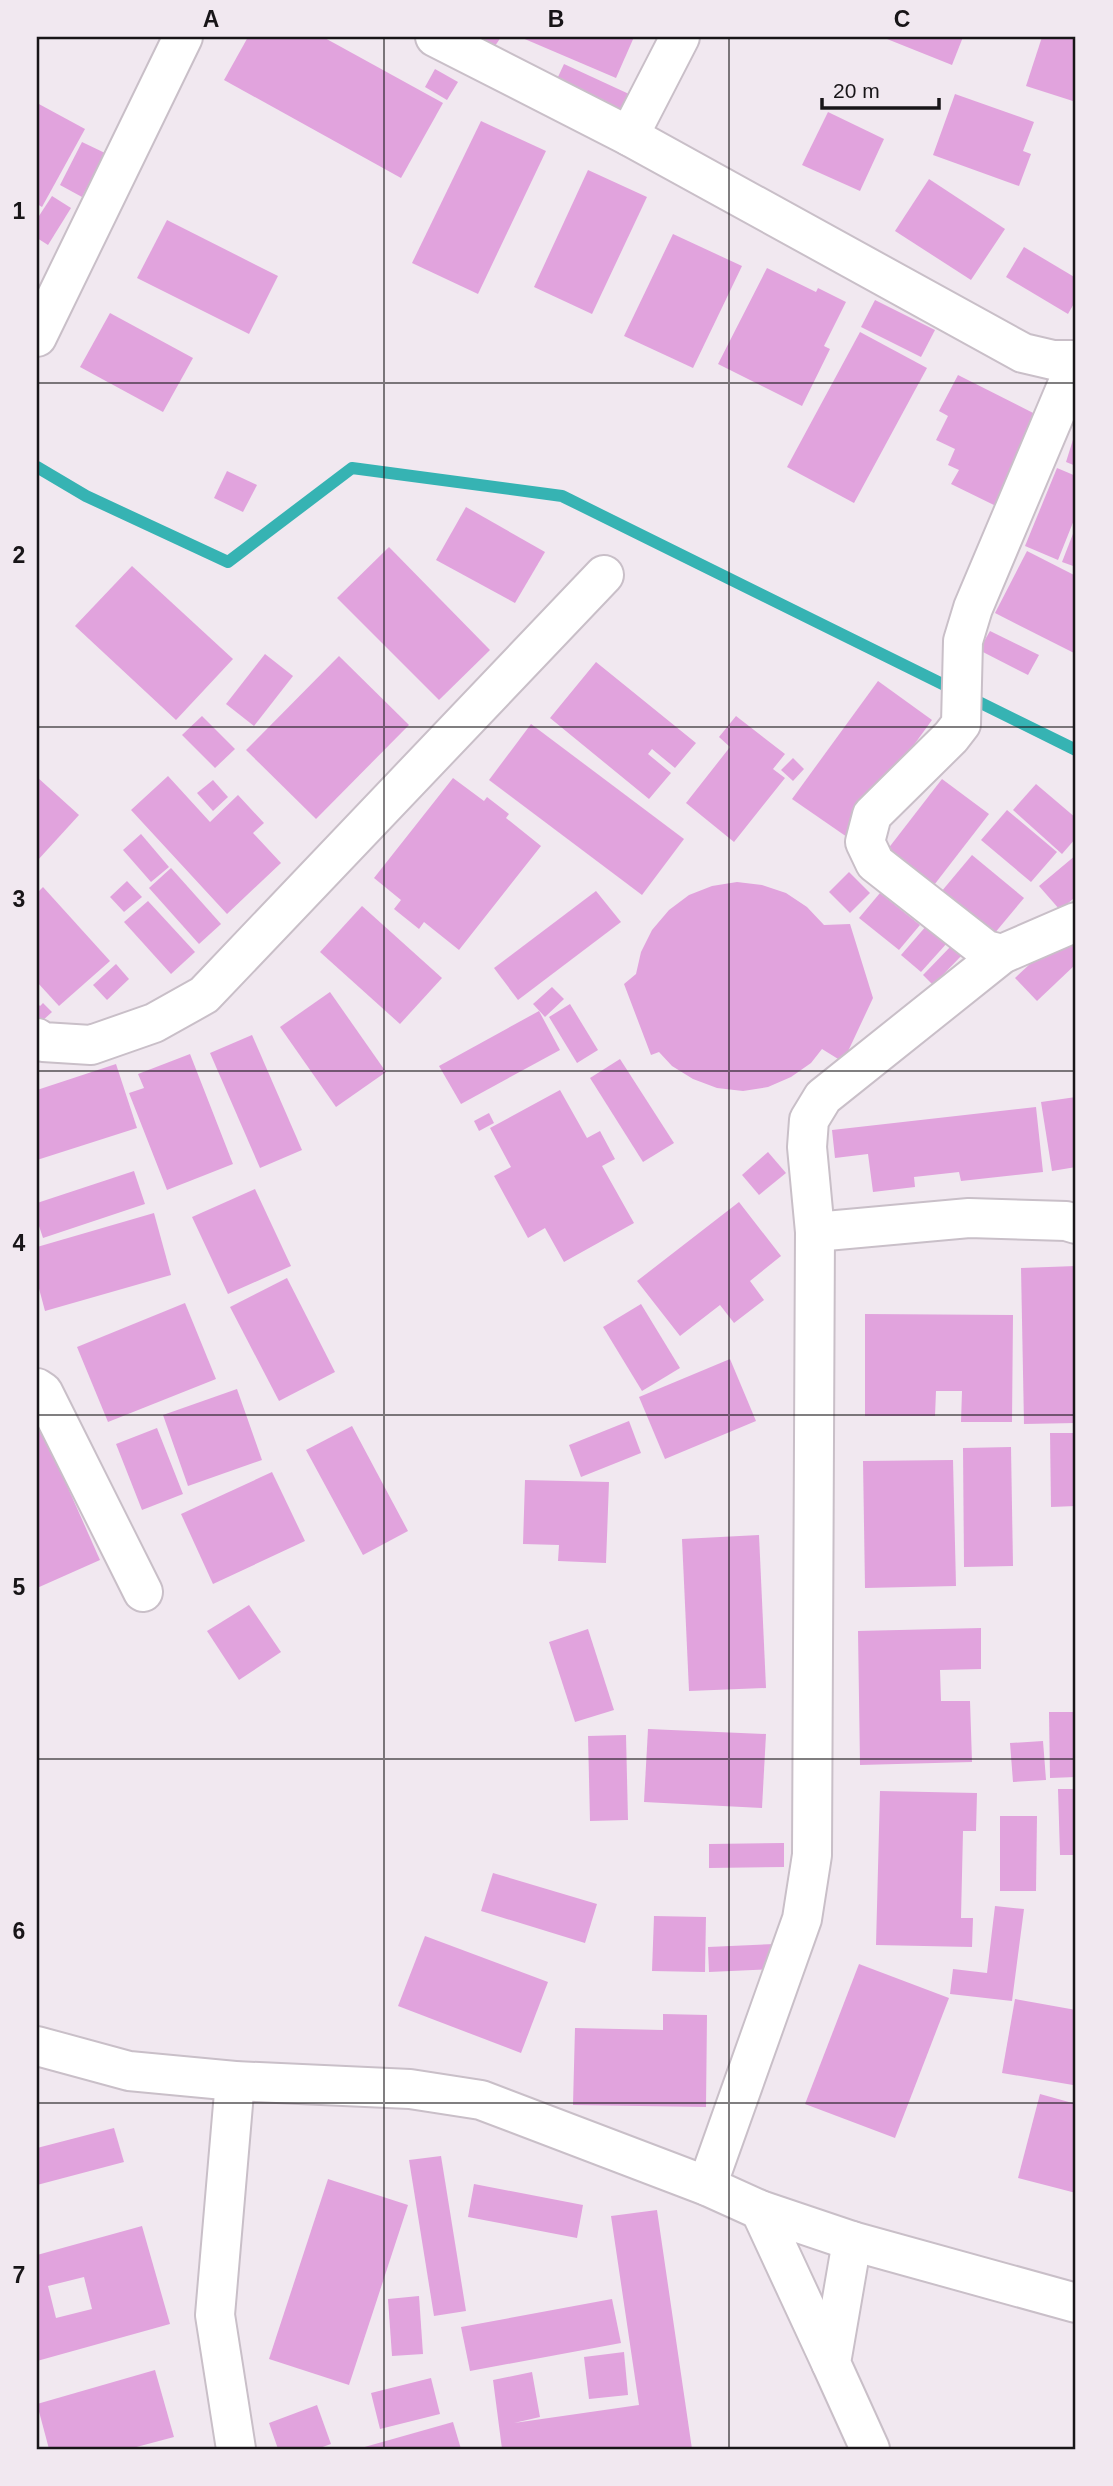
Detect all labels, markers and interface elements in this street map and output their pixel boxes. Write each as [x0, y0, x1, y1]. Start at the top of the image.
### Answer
text: A [203, 6, 219, 32]
text: B [548, 6, 564, 32]
text: C [894, 6, 910, 32]
scale bar [822, 66, 940, 110]
text: 20 m [833, 79, 880, 102]
text: 1 [13, 198, 26, 224]
text: 2 [13, 542, 25, 568]
text: 3 [13, 886, 25, 912]
text: 4 [13, 1230, 26, 1256]
text: 5 [13, 1574, 26, 1600]
text: 6 [13, 1918, 25, 1944]
text: 7 [13, 2262, 25, 2288]

